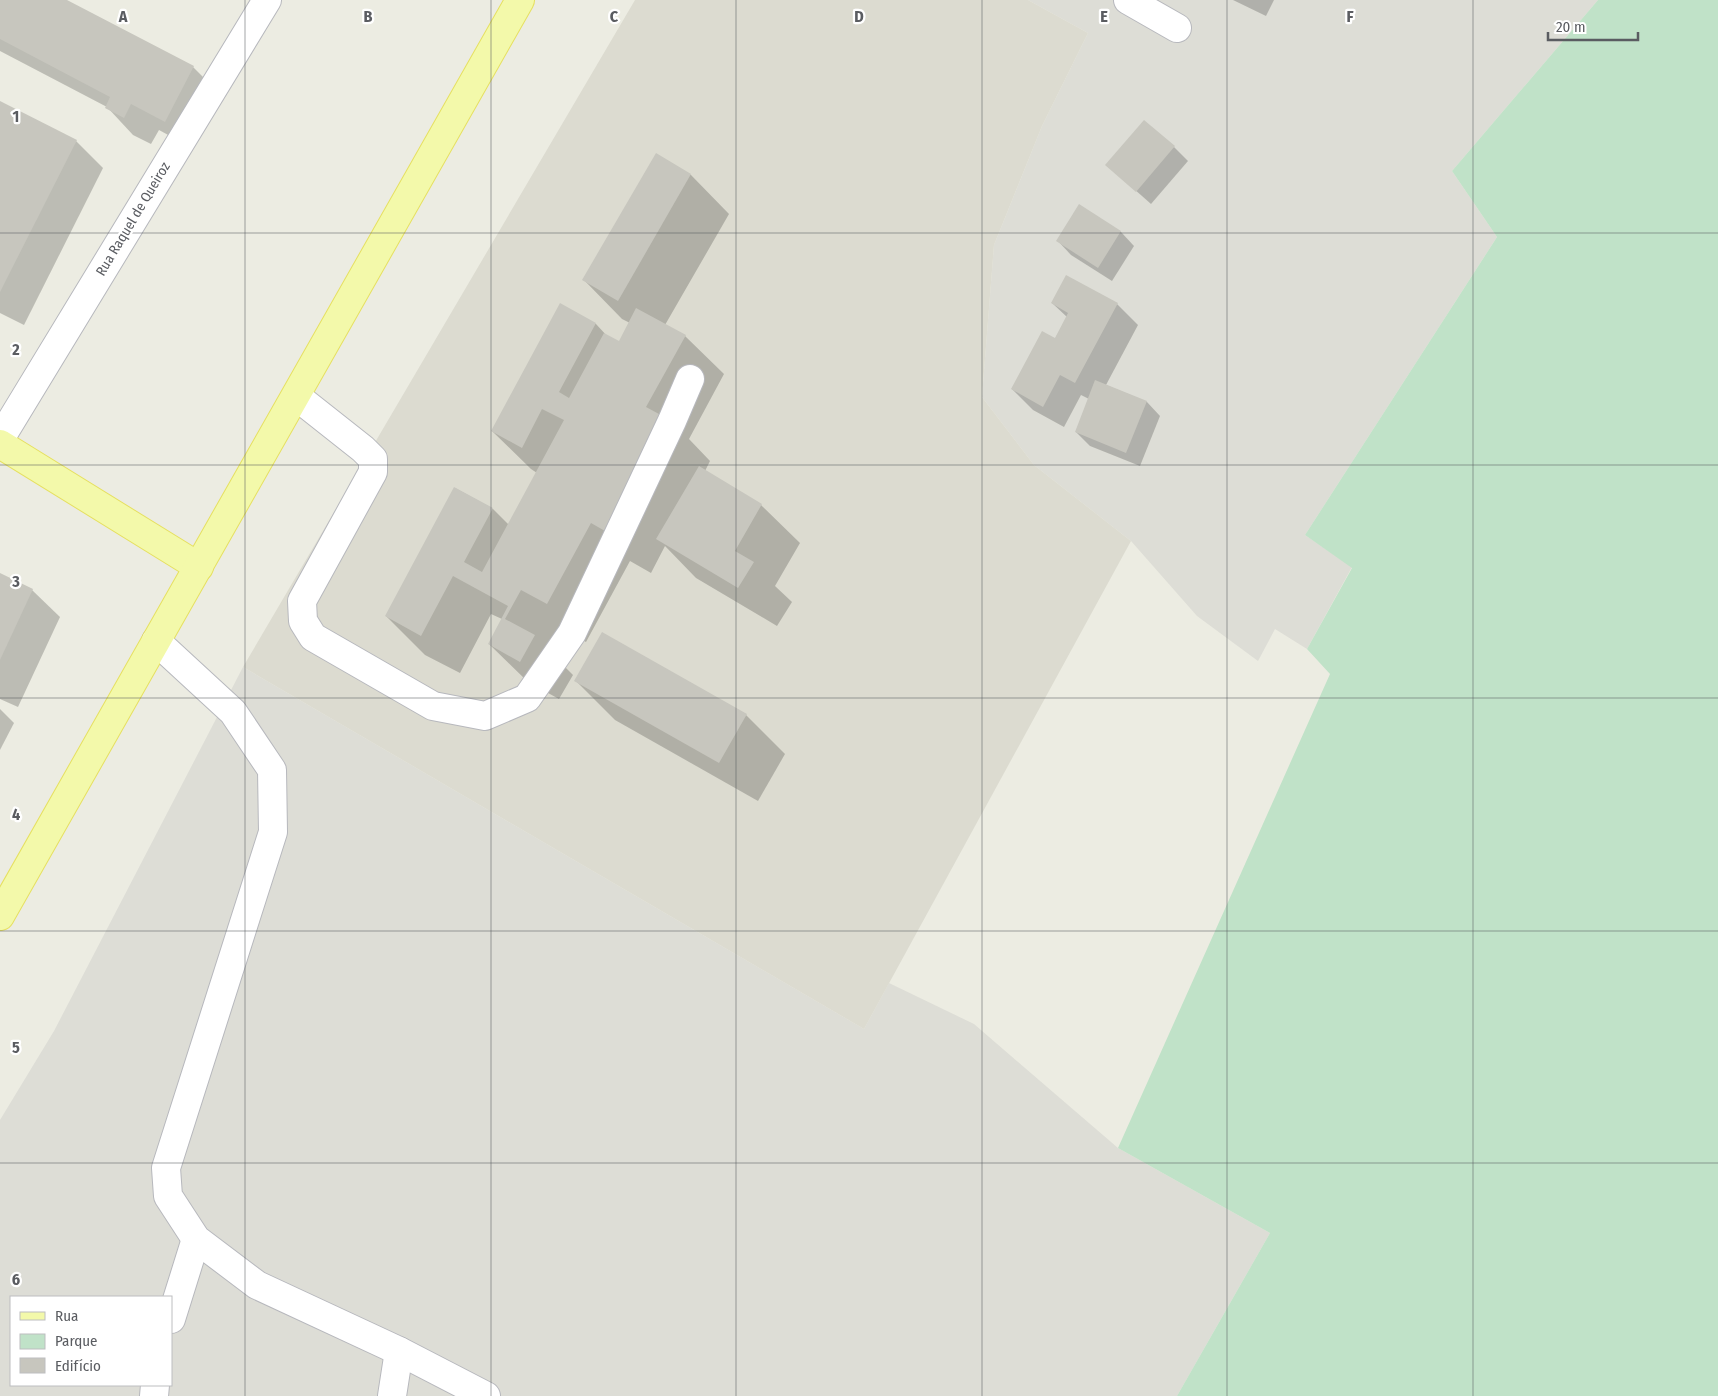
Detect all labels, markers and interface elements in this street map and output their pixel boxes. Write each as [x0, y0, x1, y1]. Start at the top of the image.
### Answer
text: A [118, 7, 128, 26]
text: B [364, 7, 373, 26]
text: C [610, 7, 619, 26]
text: D [854, 7, 864, 26]
text: E [1100, 7, 1108, 26]
text: F [1346, 7, 1354, 26]
scale bar [1548, 10, 1638, 42]
text: 20 m [1556, 18, 1586, 36]
text: 1 [13, 107, 19, 126]
street label: Rua Raquel de Queiroz [92, 159, 174, 279]
text: 2 [11, 340, 20, 359]
text: 3 [11, 572, 20, 591]
text: 4 [12, 805, 20, 824]
text: 5 [12, 1038, 20, 1057]
text: 6 [12, 1270, 20, 1289]
legend [10, 1296, 172, 1386]
text: Rua [55, 1307, 78, 1325]
text: Parque [55, 1332, 98, 1350]
text: Edifício [55, 1357, 101, 1375]

